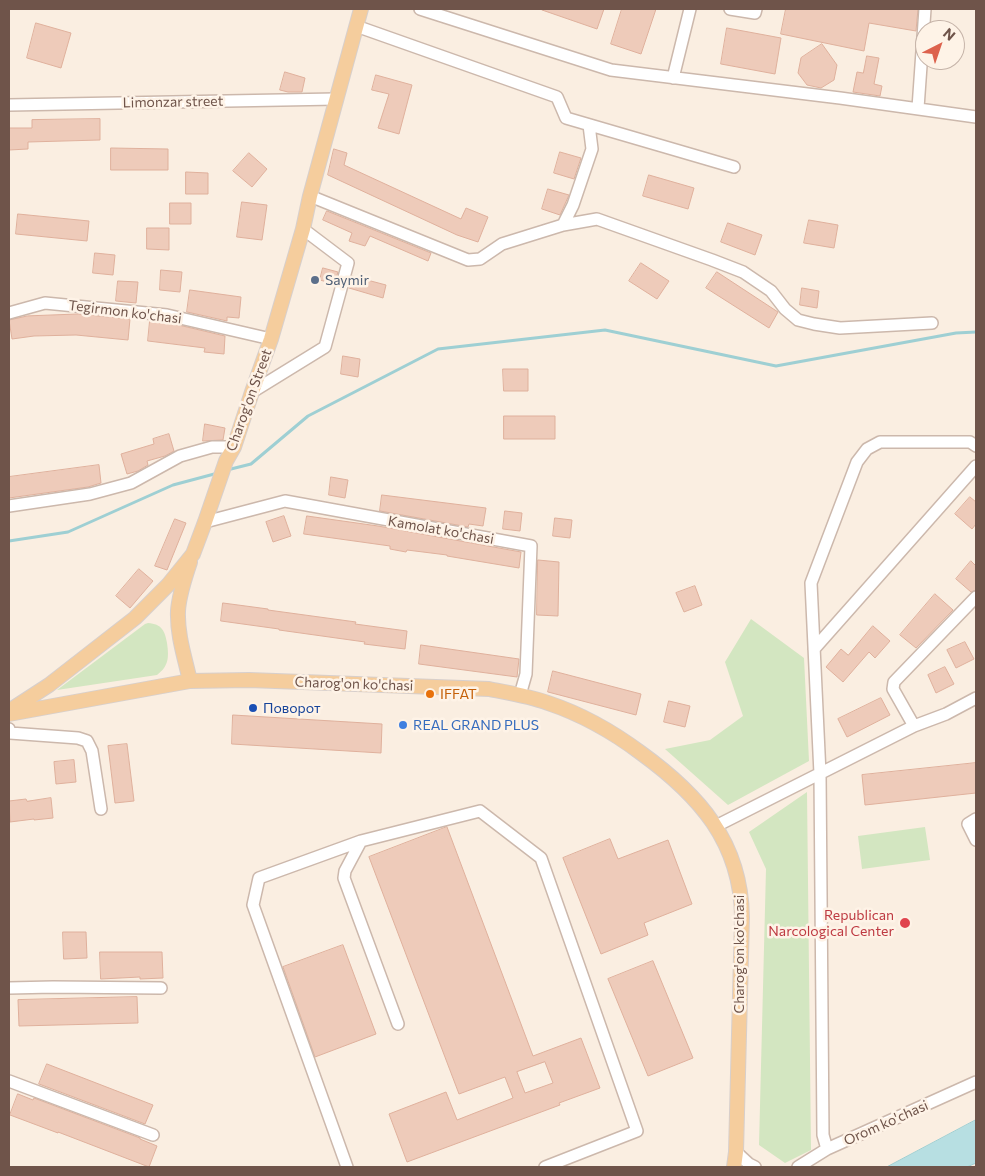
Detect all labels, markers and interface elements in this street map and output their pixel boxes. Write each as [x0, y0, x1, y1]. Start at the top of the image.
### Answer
north arrow [915, 20, 965, 70]
text: N [940, 24, 959, 44]
street label: Limonzar street [123, 93, 223, 111]
place label: Saymir [325, 272, 369, 288]
marker: Saymir [309, 274, 321, 286]
street label: Tegirmon ko'chasi [67, 297, 183, 327]
street label: Charog'on Street [223, 347, 275, 453]
street label: Kamolat ko'chasi [387, 512, 495, 548]
street label: Charog'on ko'chasi [294, 674, 414, 694]
place label: IFFAT [440, 686, 477, 702]
marker: IFFAT [424, 688, 436, 700]
place label: Поворот [263, 700, 321, 716]
marker: Поворот [247, 702, 259, 714]
place label: REAL GRAND PLUS [413, 717, 539, 733]
marker: REAL GRAND PLUS [397, 719, 409, 731]
street label: Charog'on ko'chasi [731, 895, 747, 1013]
place label: Republican Narcological Center [768, 907, 894, 940]
marker: Republican Narcological Center [898, 916, 912, 930]
street label: Orom ko'chasi [841, 1097, 931, 1149]

